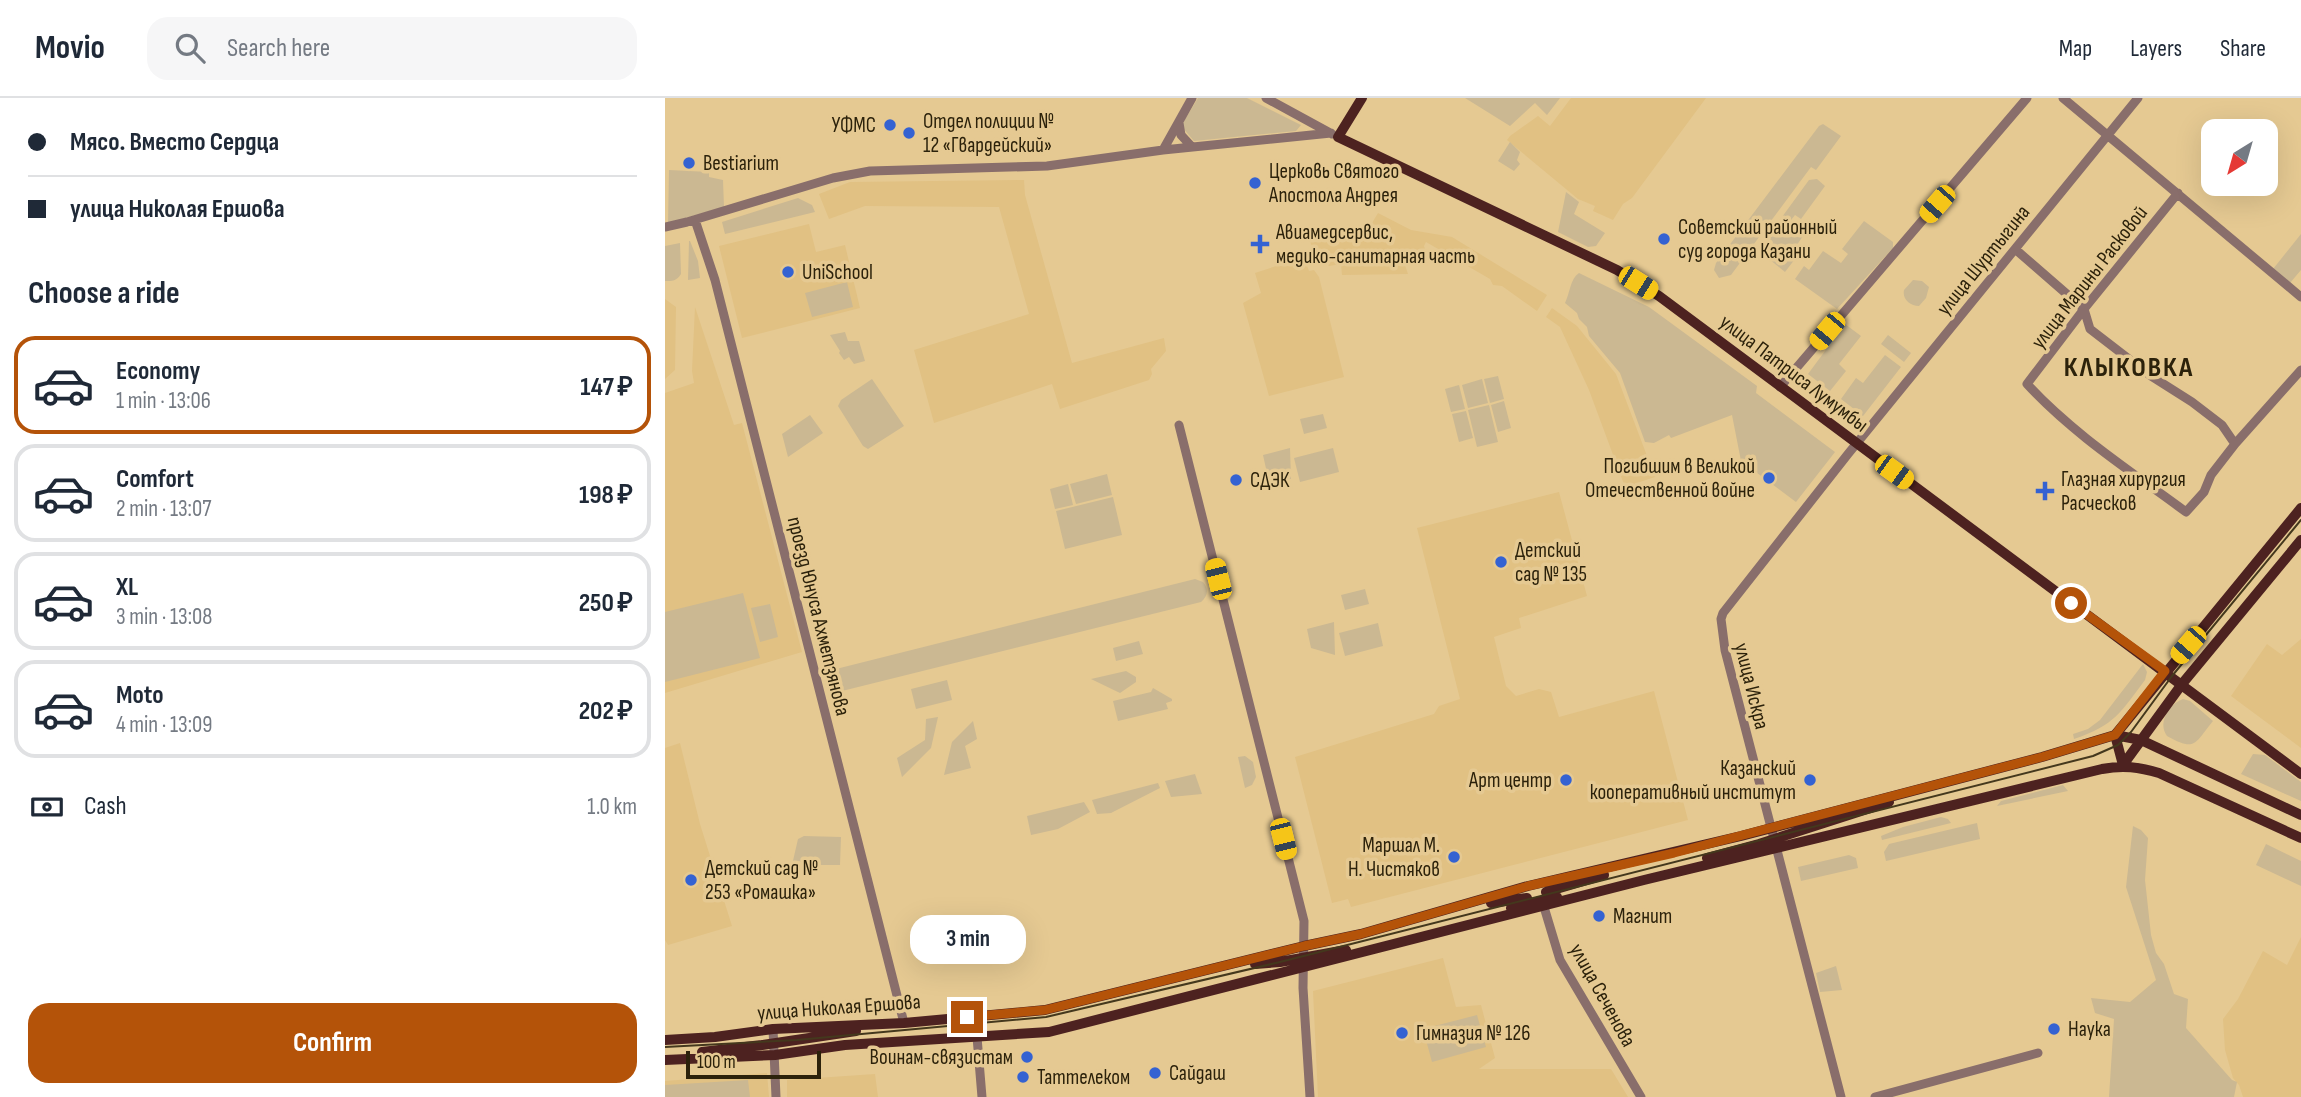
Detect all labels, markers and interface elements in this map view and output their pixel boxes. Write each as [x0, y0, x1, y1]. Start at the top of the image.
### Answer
search box [147, 17, 637, 80]
text: Movio [35, 28, 105, 68]
icon: search [171, 29, 209, 67]
text: Search here [227, 33, 330, 64]
text: Map [2059, 34, 2092, 63]
text: Layers [2130, 34, 2182, 63]
text: Share [2220, 34, 2266, 63]
place label: Отдел полиции № 12 «Гвардейский» [923, 109, 1054, 158]
place label: УФМС [831, 113, 876, 138]
marker: УФМС [882, 117, 898, 133]
north arrow [2201, 119, 2279, 196]
map controls [2201, 119, 2278, 196]
marker: Отдел полиции № 12 «Гвардейский» [901, 125, 917, 141]
text: Мясо. Вместо Сердца [70, 127, 279, 158]
place label: Bestiarium [703, 151, 779, 176]
marker: Bestiarium [681, 155, 697, 171]
place label: Церковь Святого Апостола Андрея [1268, 159, 1399, 208]
marker: Церковь Святого Апостола Андрея [1247, 175, 1263, 191]
car [1916, 181, 1959, 227]
text: улица Николая Ершова [70, 194, 285, 225]
street label: улица Шуртыгина [1931, 200, 2035, 320]
street label: улица Марины Расковой [2026, 201, 2153, 354]
place label: Советский районный суд города Казани [1678, 215, 1837, 264]
place label: Авиамедсервис, медико-санитарная часть [1275, 220, 1475, 269]
marker: Советский районный суд города Казани [1656, 231, 1672, 247]
marker: Авиамедсервис, медико-санитарная часть [1250, 234, 1270, 254]
place label: UniSchool [802, 260, 873, 285]
car [1615, 263, 1662, 303]
marker: UniSchool [780, 264, 796, 280]
text: Choose a ride [28, 274, 180, 313]
car [1806, 308, 1849, 354]
street label: улица Патриса Лумумбы [1715, 309, 1873, 437]
district label: КЛЫКОВКА [2064, 351, 2194, 384]
icon: car [32, 354, 95, 417]
text: Economy [116, 356, 200, 387]
text: 147 ₽ [580, 372, 633, 403]
text: 1 min · 13:06 [116, 387, 211, 415]
car [1871, 451, 1918, 493]
place label: Погибшим в Великой Отечественной войне [1585, 454, 1755, 503]
icon: car [32, 462, 95, 525]
text: Comfort [116, 464, 194, 495]
place label: Глазная хирургия Расческов [2061, 467, 2186, 516]
place label: СДЭК [1250, 468, 1290, 493]
marker: Погибшим в Великой Отечественной войне [1761, 470, 1777, 486]
marker: СДЭК [1228, 472, 1244, 488]
text: 198 ₽ [579, 480, 633, 511]
marker: Глазная хирургия Расческов [2035, 481, 2055, 501]
text: 2 min · 13:07 [116, 495, 211, 523]
street label: проезд Юнуса Ахметзянова [782, 514, 855, 718]
place label: Детский сад № 135 [1515, 538, 1587, 587]
marker: Детский сад № 135 [1493, 554, 1509, 570]
car [1203, 556, 1234, 602]
icon: car [32, 570, 95, 633]
text: XL [116, 572, 138, 603]
route start [2055, 587, 2087, 619]
text: 250 ₽ [579, 588, 633, 619]
text: 3 min · 13:08 [116, 603, 212, 631]
car [2167, 622, 2210, 668]
street label: улица Искра [1729, 640, 1774, 732]
icon: car [32, 678, 95, 741]
text: Moto [116, 680, 164, 711]
text: 202 ₽ [579, 696, 633, 727]
text: 4 min · 13:09 [116, 711, 213, 739]
place label: Казанский кооперативный институт [1590, 756, 1796, 805]
place label: Арт центр [1468, 768, 1552, 793]
marker: Арт центр [1558, 772, 1574, 788]
marker: Казанский кооперативный институт [1802, 772, 1818, 788]
icon: cash [28, 788, 66, 826]
text: Cash [84, 791, 127, 822]
text: 1.0 km [587, 793, 637, 821]
car [1268, 816, 1299, 862]
place label: Маршал М. Н. Чистяков [1348, 833, 1440, 882]
marker: Маршал М. Н. Чистяков [1446, 849, 1462, 865]
place label: Детский сад № 253 «Ромашка» [705, 856, 818, 905]
marker: Детский сад № 253 «Ромашка» [683, 872, 699, 888]
place label: Магнит [1613, 904, 1672, 929]
marker: Магнит [1591, 908, 1607, 924]
callout: 3 min [909, 916, 1025, 964]
text: 3 min [946, 925, 990, 953]
street label: улица Сеченова [1564, 939, 1641, 1051]
street label: улица Николая Ершова [757, 989, 922, 1026]
route end [951, 1001, 983, 1033]
button: Confirm [28, 1003, 637, 1083]
place label: Наука [2068, 1017, 2111, 1042]
place label: Гимназия № 126 [1416, 1021, 1530, 1046]
marker: Наука [2046, 1021, 2062, 1037]
marker: Гимназия № 126 [1394, 1025, 1410, 1041]
place label: Воинам-связистам [870, 1045, 1013, 1070]
scale bar [686, 1048, 821, 1080]
marker: Воинам-связистам [1019, 1049, 1035, 1065]
text: 100 m [697, 1051, 736, 1074]
place label: Сайдаш [1169, 1061, 1226, 1086]
place label: Таттелеком [1037, 1065, 1130, 1090]
marker: Сайдаш [1147, 1065, 1163, 1081]
marker: Таттелеком [1015, 1069, 1031, 1085]

